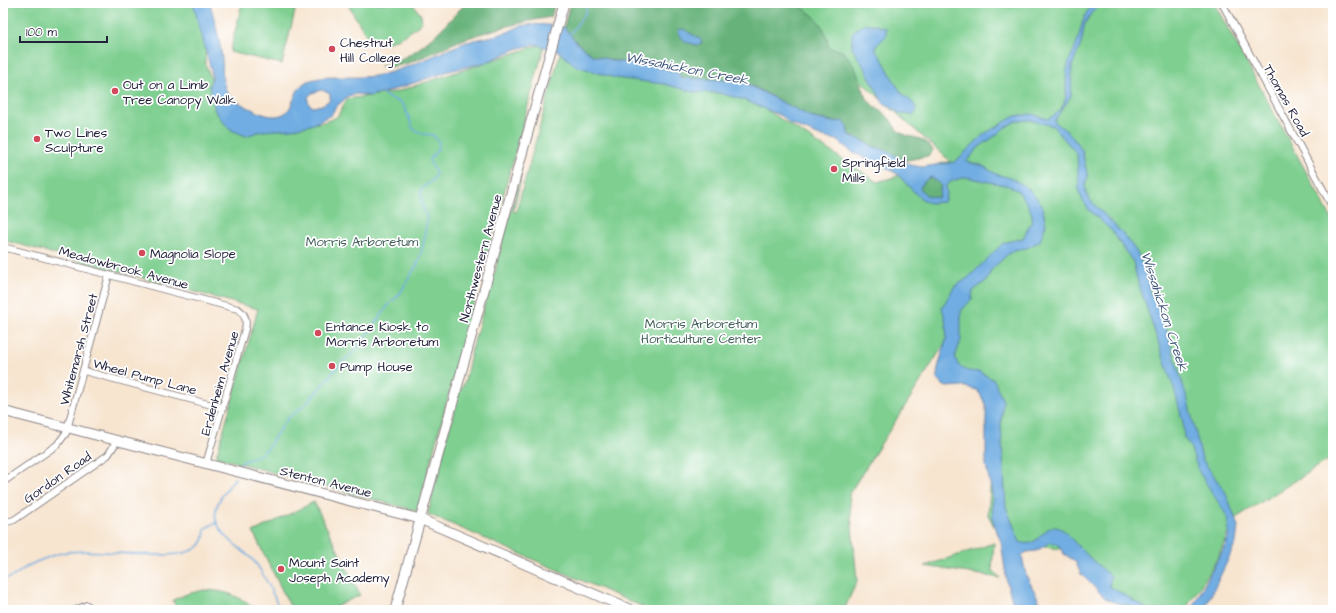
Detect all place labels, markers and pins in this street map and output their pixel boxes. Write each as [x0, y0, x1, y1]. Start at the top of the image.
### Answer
place label: Chestnut Hill College [340, 34, 401, 68]
marker: Chestnut Hill College [327, 44, 337, 54]
place label: Out on a Limb Tree Canopy Walk [123, 76, 236, 110]
marker: Out on a Limb Tree Canopy Walk [110, 86, 120, 96]
place label: Two Lines Sculpture [45, 124, 108, 157]
marker: Two Lines Sculpture [32, 134, 42, 144]
place label: Springfield Mills [842, 154, 906, 187]
marker: Springfield Mills [829, 164, 839, 174]
place label: Magnolia Slope [150, 245, 236, 264]
marker: Magnolia Slope [137, 248, 147, 258]
place label: Entance Kiosk to Morris Arboretum [326, 318, 439, 351]
marker: Entance Kiosk to Morris Arboretum [313, 328, 323, 338]
place label: Pump House [340, 358, 413, 376]
marker: Pump House [327, 361, 337, 371]
place label: Mount Saint Joseph Academy [289, 554, 390, 588]
marker: Mount Saint Joseph Academy [276, 564, 286, 574]

